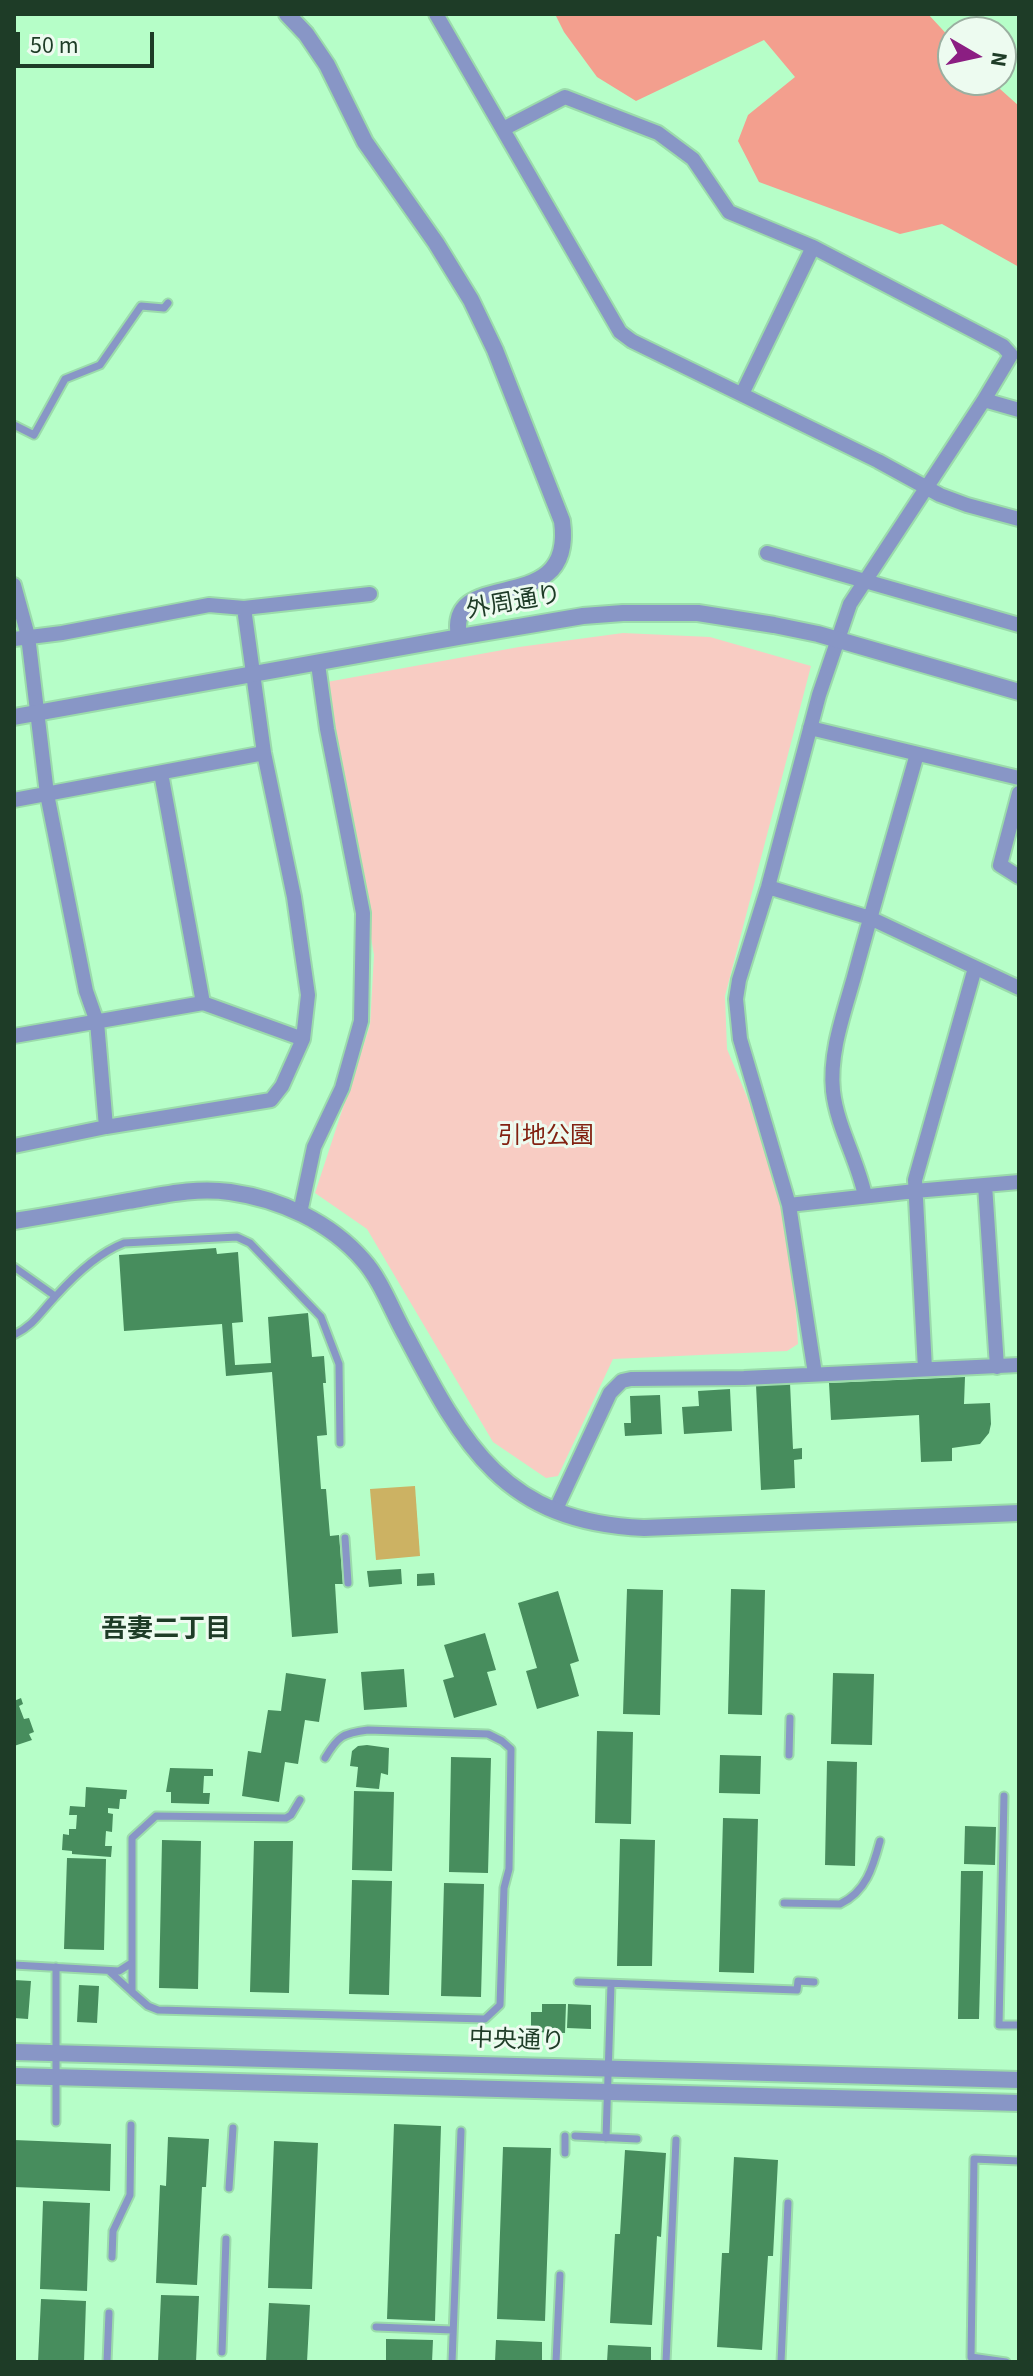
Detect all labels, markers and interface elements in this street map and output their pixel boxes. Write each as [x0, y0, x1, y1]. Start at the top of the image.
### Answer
scale bar [20, 16, 158, 66]
north arrow [937, 16, 1017, 96]
text: 50 m [30, 28, 79, 63]
text: N [982, 50, 1016, 69]
street label: 外周通り [464, 581, 564, 627]
park label: 引地公園 [498, 1124, 594, 1152]
district label: 吾妻二丁目 [101, 1615, 231, 1647]
street label: 中央通り [469, 2026, 565, 2058]

